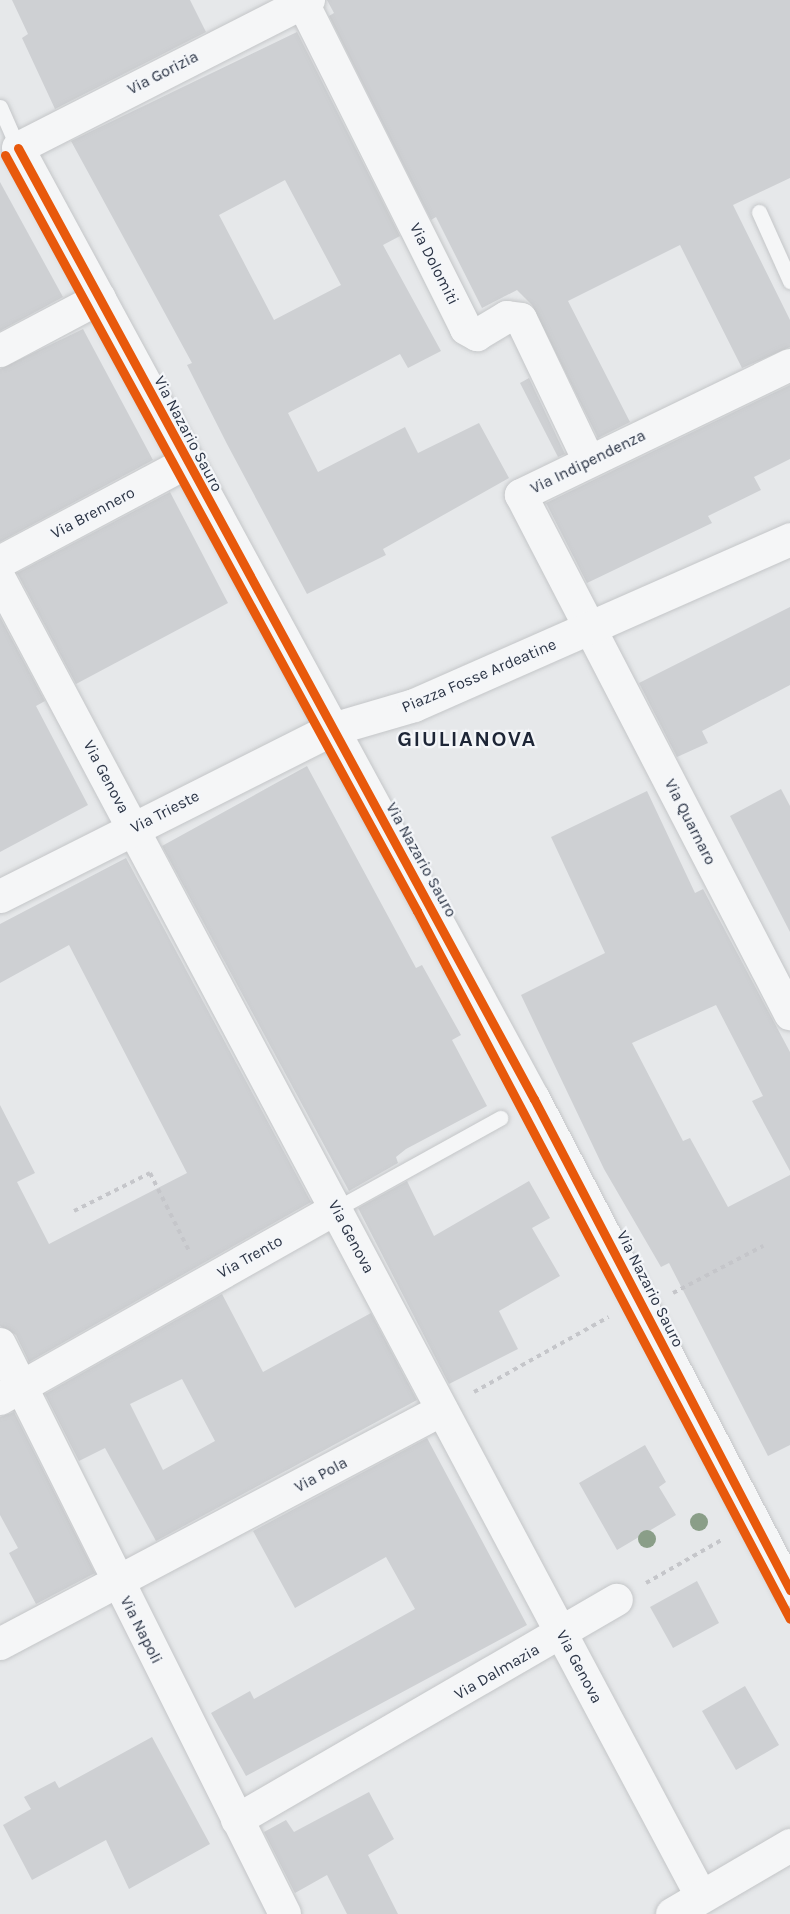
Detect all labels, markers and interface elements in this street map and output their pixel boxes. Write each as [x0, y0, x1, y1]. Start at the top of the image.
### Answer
street label: Via Gorizia [124, 47, 202, 99]
street label: Via Dolomiti [405, 220, 463, 308]
street label: Via Nazario Sauro [149, 373, 227, 495]
street label: Via Indipendenza [527, 426, 649, 498]
street label: Via Brennero [48, 483, 138, 543]
street label: Piazza Fosse Ardeatine [399, 635, 559, 717]
district label: GIULIANOVA [397, 727, 537, 753]
street label: Via Genova [79, 737, 133, 817]
street label: Via Quarnaro [660, 776, 720, 868]
street label: Via Trieste [127, 787, 203, 837]
street label: Via Nazario Sauro [381, 799, 461, 921]
street label: Via Genova [324, 1197, 378, 1277]
street label: Via Nazario Sauro [612, 1227, 688, 1351]
street label: Via Trento [214, 1231, 286, 1283]
street label: Via Pola [291, 1453, 351, 1497]
street label: Via Napoli [116, 1593, 166, 1667]
street label: Via Genova [552, 1627, 606, 1707]
street label: Via Dalmazia [451, 1640, 543, 1704]

